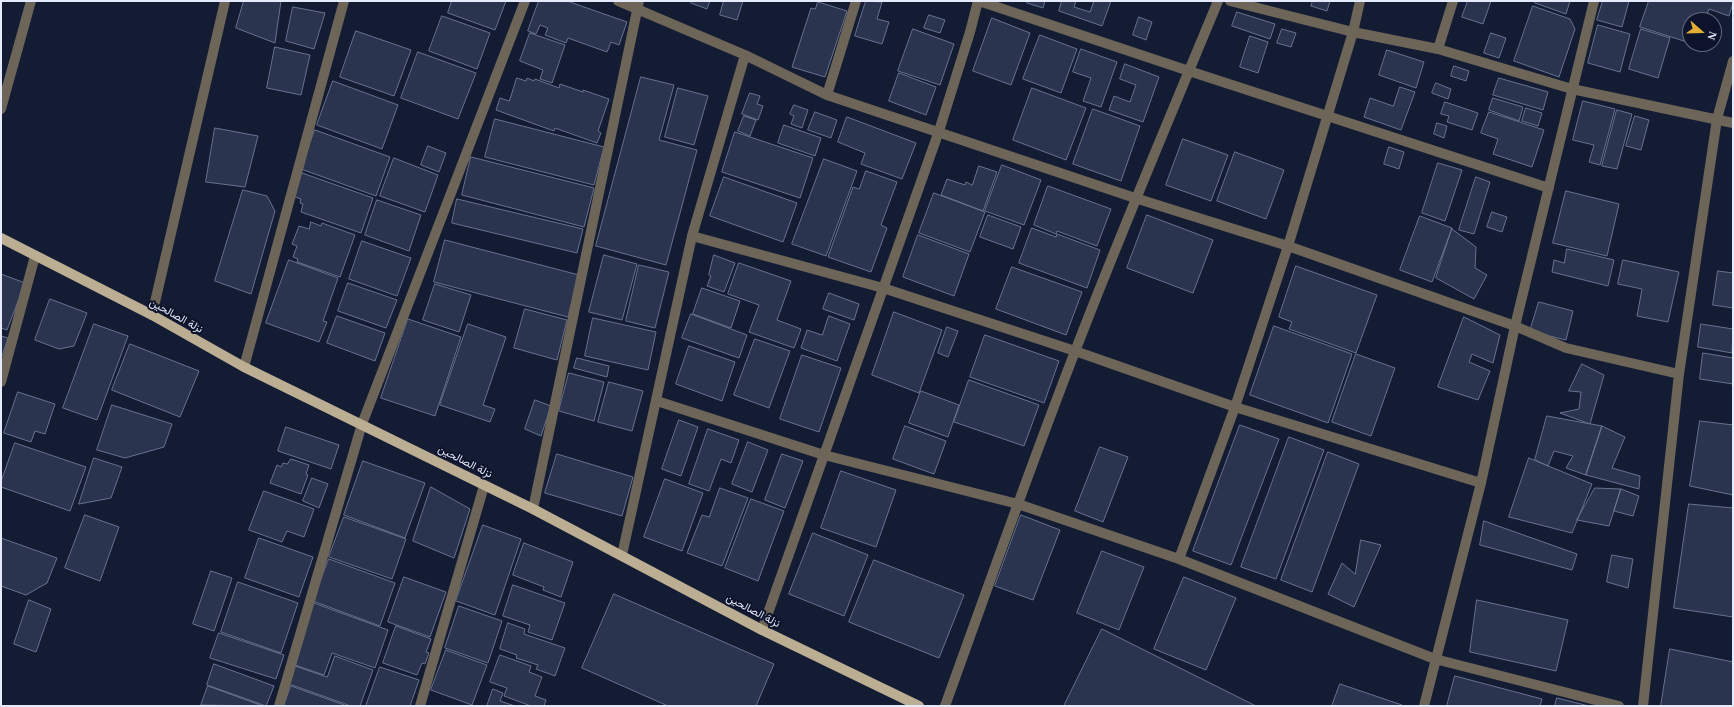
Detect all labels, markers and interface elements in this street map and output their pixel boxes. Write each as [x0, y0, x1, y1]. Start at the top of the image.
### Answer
north arrow [1682, 12, 1722, 52]
text: N [1705, 30, 1719, 42]
street label: نزلة الصالحين [147, 296, 205, 336]
street label: نزلة الصالحين [436, 443, 494, 481]
street label: نزلة الصالحين [724, 591, 782, 631]

